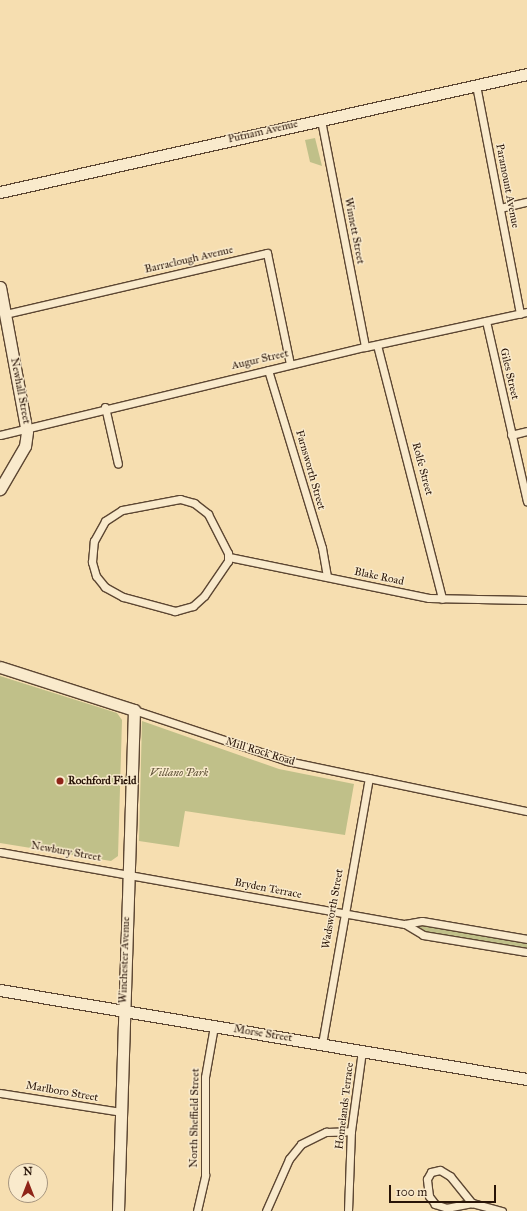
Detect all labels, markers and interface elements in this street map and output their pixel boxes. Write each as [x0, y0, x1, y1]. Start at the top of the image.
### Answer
street label: Putnam Avenue [227, 118, 299, 146]
street label: Paramount Avenue [492, 143, 522, 229]
street label: Winnett Street [341, 197, 367, 265]
street label: Barraclough Avenue [143, 243, 235, 277]
street label: Augur Street [230, 347, 290, 373]
street label: Giles Street [497, 347, 521, 401]
street label: Newhall Street [7, 357, 33, 425]
street label: Farnsworth Street [292, 429, 328, 511]
street label: Rolfe Street [409, 441, 435, 497]
street label: Blake Road [353, 565, 405, 589]
street label: Mill Rock Road [224, 735, 296, 769]
park label: Villano Park [150, 766, 208, 780]
place label: Rochford Field [68, 774, 136, 788]
marker: Rochford Field [55, 776, 65, 786]
street label: Newbury Street [30, 839, 102, 865]
street label: Wadsworth Street [319, 868, 347, 950]
street label: Bryden Terrace [233, 876, 303, 902]
street label: Winchester Avenue [117, 916, 133, 1004]
street label: Morse Street [233, 1023, 293, 1045]
street label: Homelands Terrace [333, 1062, 357, 1150]
street label: North Sheffield Street [188, 1068, 202, 1168]
street label: Marlboro Street [25, 1079, 99, 1105]
north arrow [8, 1163, 48, 1203]
text: N [23, 1165, 33, 1178]
scale bar [391, 1177, 498, 1203]
text: 100 m [396, 1185, 427, 1199]

